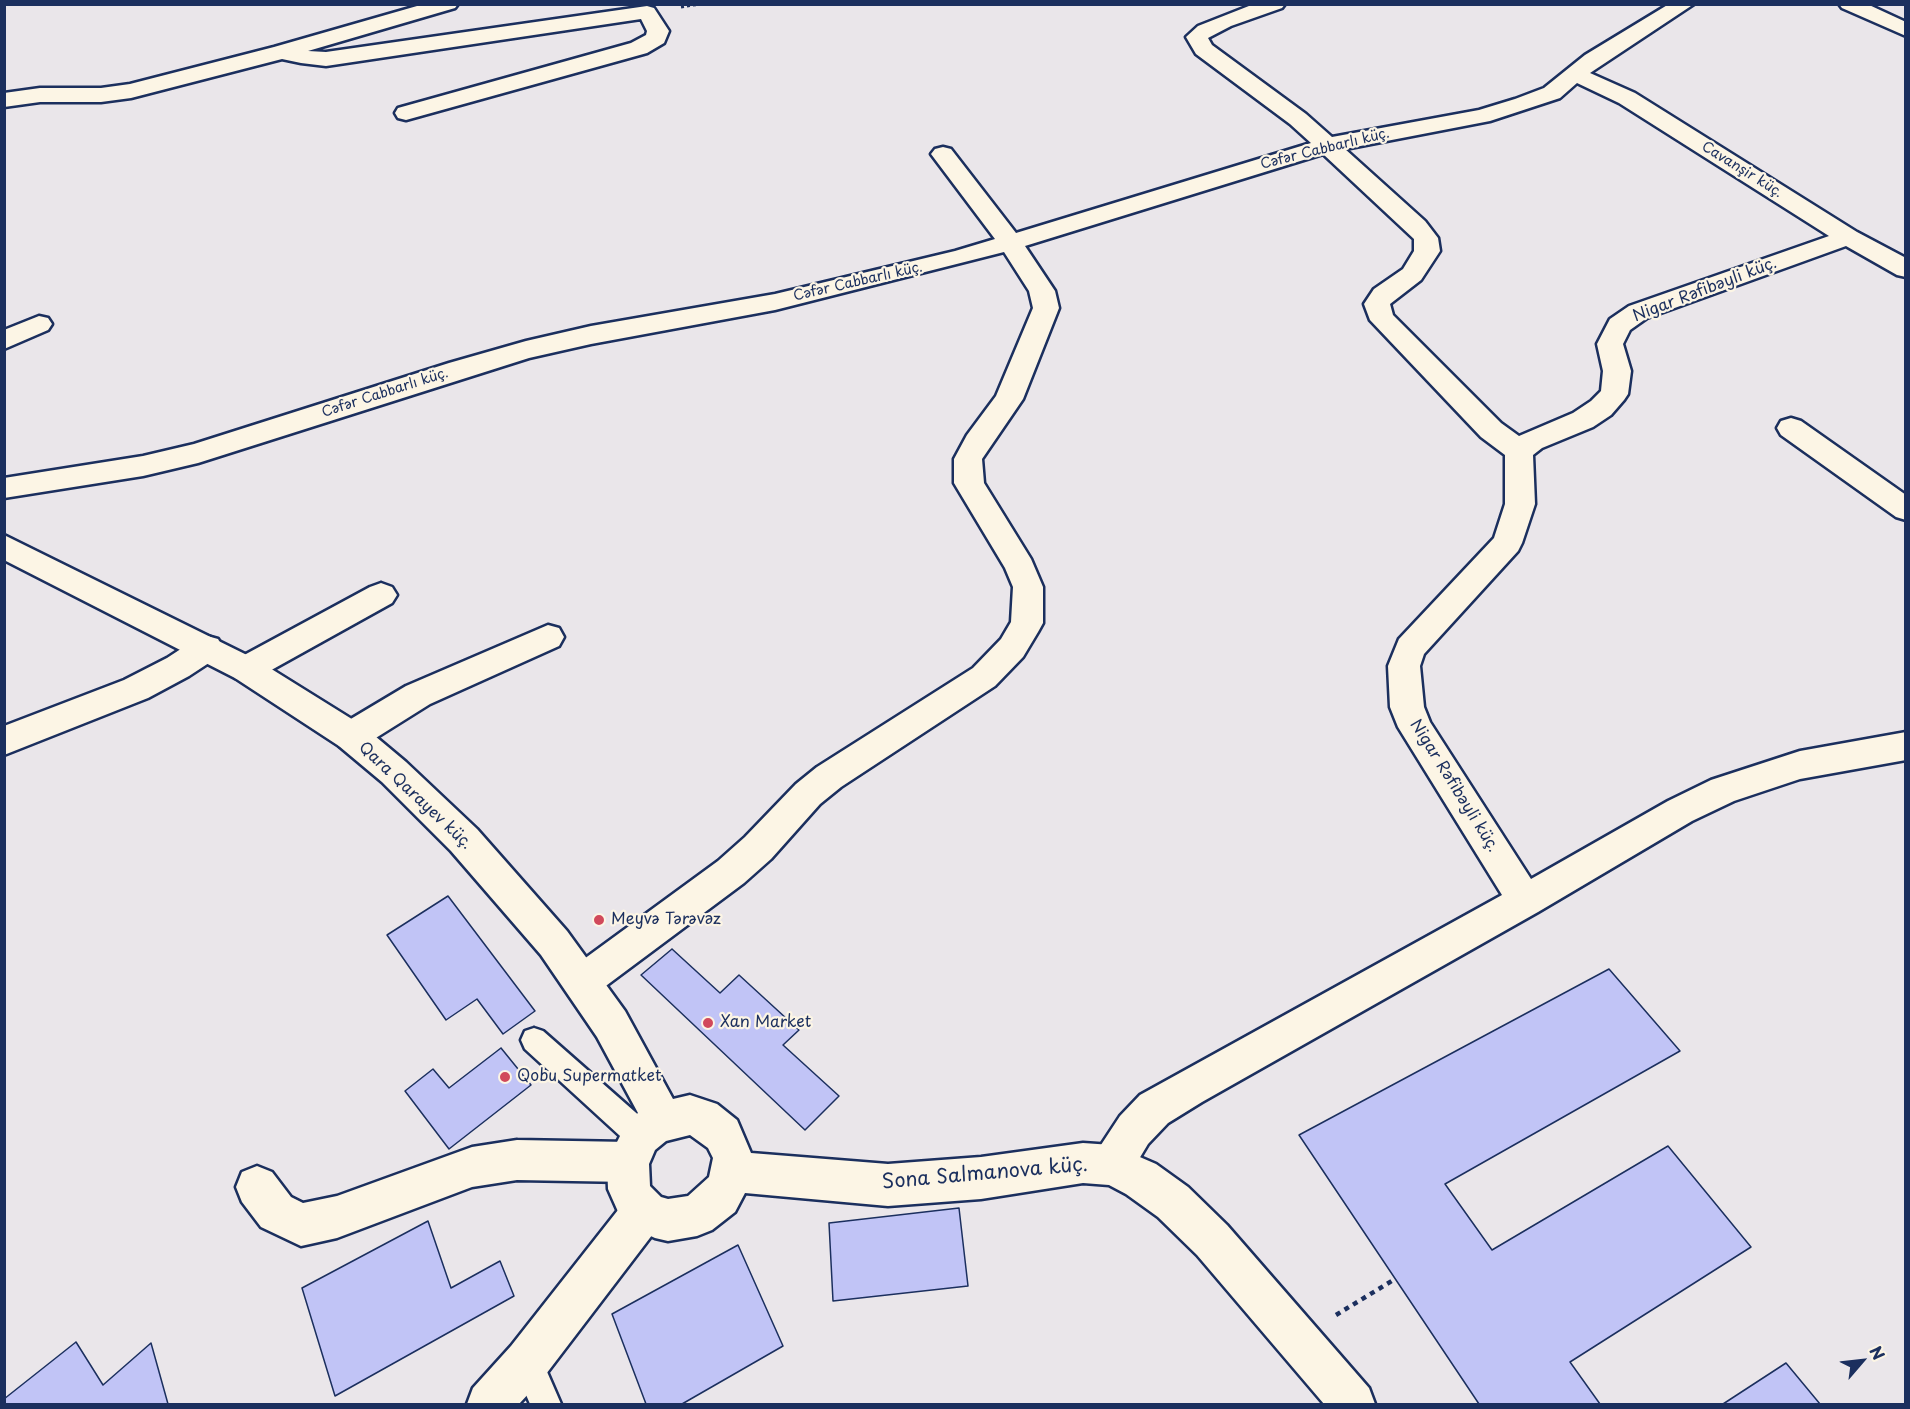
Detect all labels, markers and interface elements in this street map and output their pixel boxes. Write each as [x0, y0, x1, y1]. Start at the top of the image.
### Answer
street label: Cəfər Cabbarlı küç. [1259, 125, 1391, 173]
street label: Cavanşir küç. [1698, 138, 1786, 202]
street label: Nigar Rəfibəyli küç. [1630, 254, 1780, 326]
street label: Cəfər Cabbarlı küç. [792, 259, 924, 305]
street label: Cəfər Cabbarlı küç. [320, 365, 450, 421]
street label: Nigar Rəfibəyli küç. [1405, 716, 1503, 856]
street label: Qara Qarayev küç. [354, 738, 476, 854]
place label: Meyvə Tərəvəz [611, 910, 721, 930]
marker: Meyvə Tərəvəz [592, 913, 606, 927]
place label: Xan Market [720, 1013, 811, 1033]
marker: Xan Market [701, 1016, 715, 1030]
place label: Qobu Supermatket [517, 1067, 661, 1087]
marker: Qobu Supermatket [498, 1070, 512, 1084]
street label: Sona Salmanova küç. [881, 1153, 1089, 1195]
north arrow [1832, 1331, 1892, 1391]
text: N [1864, 1341, 1891, 1364]

